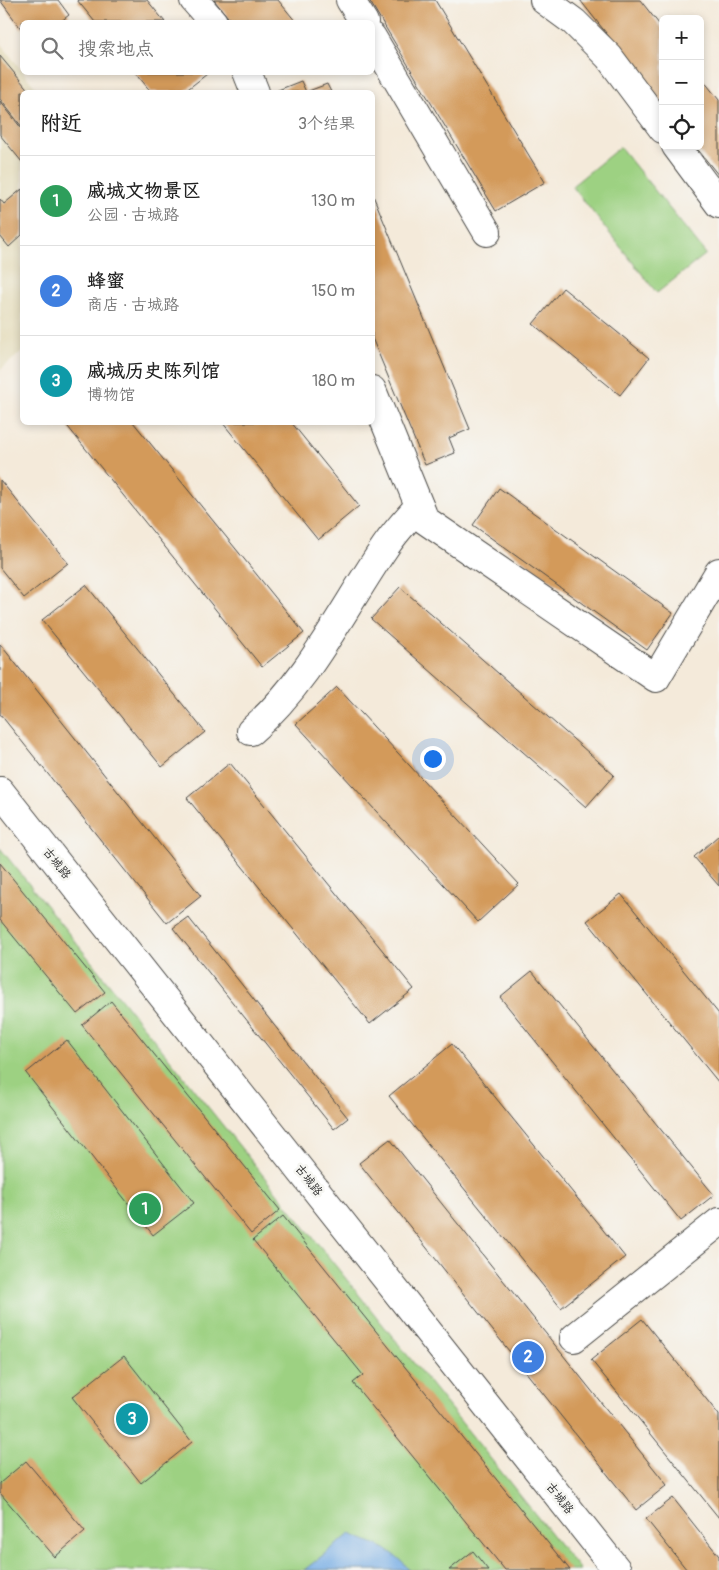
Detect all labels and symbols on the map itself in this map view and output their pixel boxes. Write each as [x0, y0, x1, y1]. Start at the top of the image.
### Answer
your location [420, 746, 446, 772]
street label: 古城路 [39, 845, 74, 882]
street label: 古城路 [292, 1162, 326, 1199]
pin: 1 [129, 1190, 161, 1228]
pin: 2 [512, 1338, 544, 1376]
pin: 3 [116, 1400, 148, 1438]
street label: 古城路 [543, 1480, 577, 1517]

